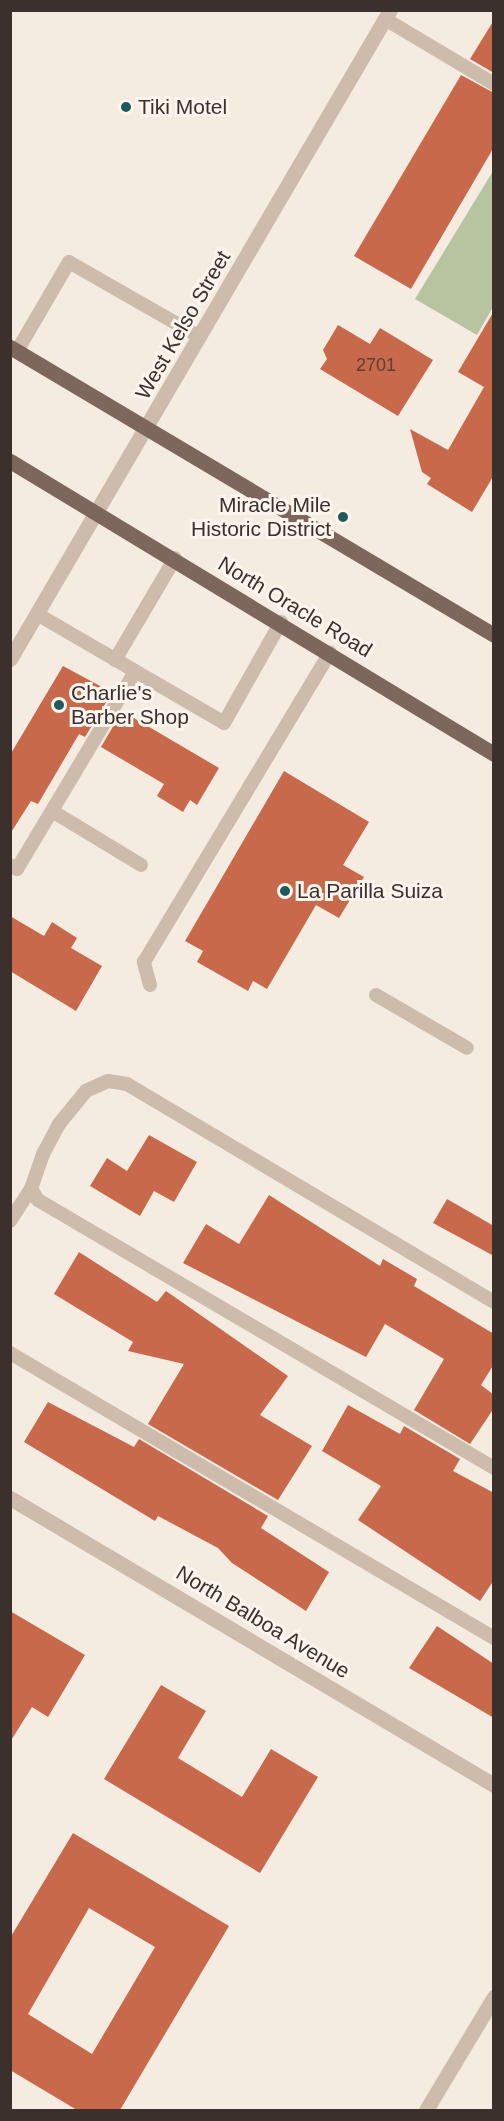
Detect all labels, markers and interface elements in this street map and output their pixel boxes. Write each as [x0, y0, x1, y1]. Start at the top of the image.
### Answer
place label: Tiki Motel [138, 94, 227, 120]
marker: Tiki Motel [119, 100, 133, 114]
street label: West Kelso Street [130, 246, 236, 404]
house number: 2701 [356, 354, 396, 376]
place label: Miracle Mile Historic District [191, 492, 331, 542]
marker: Miracle Mile Historic District [336, 510, 350, 524]
street label: North Oracle Road [213, 551, 377, 663]
place label: Charlie's Barber Shop [71, 680, 189, 730]
marker: Charlie's Barber Shop [52, 698, 66, 712]
place label: La Parilla Suiza [297, 878, 443, 904]
marker: La Parilla Suiza [278, 884, 292, 898]
street label: North Balboa Avenue [171, 1560, 355, 1684]

